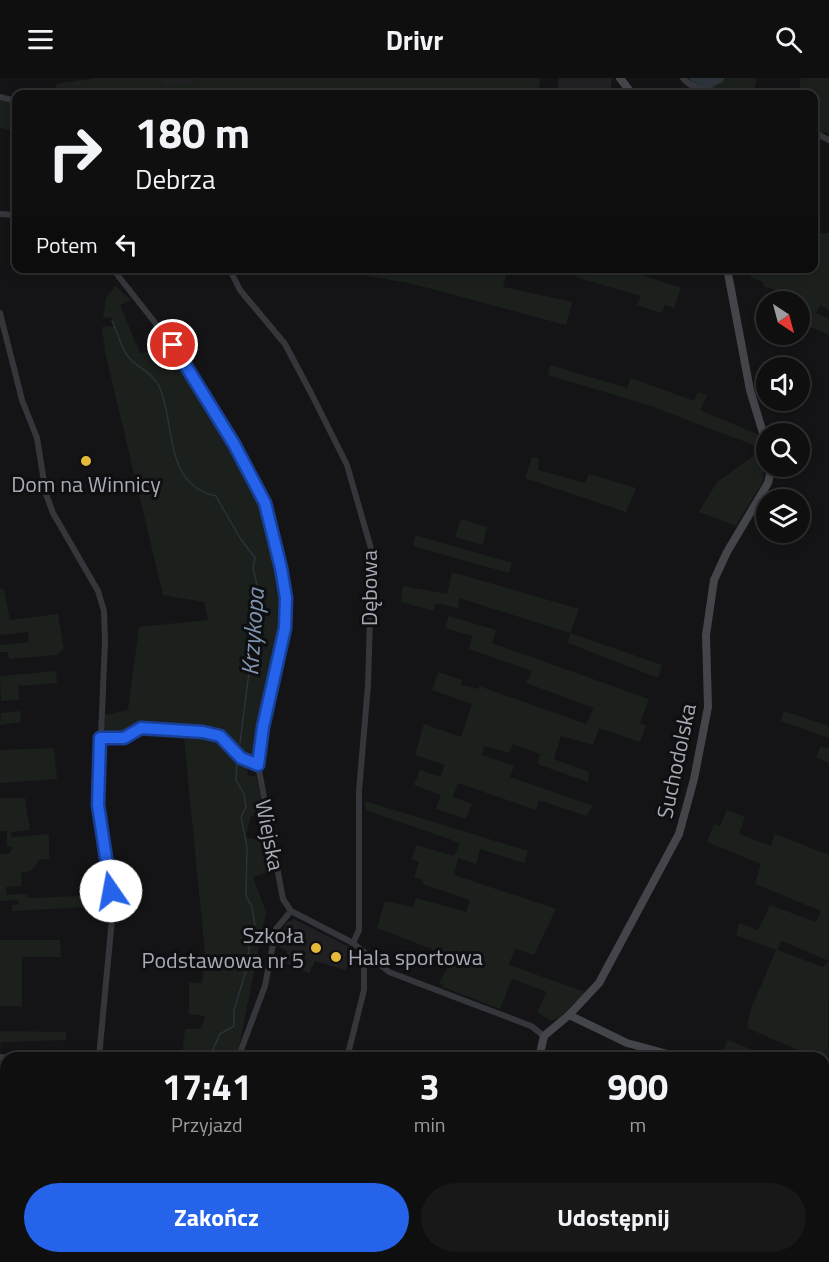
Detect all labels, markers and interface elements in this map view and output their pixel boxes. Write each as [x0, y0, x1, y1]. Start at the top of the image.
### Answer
text: Drivr [386, 19, 443, 60]
icon: menu [24, 23, 57, 56]
icon: search [772, 23, 805, 56]
text: 180 m [135, 100, 250, 164]
icon: right [36, 114, 114, 192]
text: Debrza [135, 158, 215, 199]
text: Potem [36, 228, 98, 262]
icon: left [110, 228, 143, 261]
north arrow [756, 291, 810, 345]
map controls [756, 291, 810, 543]
pin [147, 319, 198, 370]
icon: arrive [156, 328, 189, 361]
button: sound [756, 357, 810, 411]
button: search [756, 423, 810, 477]
marker: Dom na Winnicy [79, 454, 93, 468]
place label: Dom na Winnicy [11, 467, 161, 501]
button: layers [756, 489, 810, 543]
street label: Dębowa [352, 550, 386, 626]
water label: Krzykopa [231, 585, 273, 677]
street label: Suchodolska [647, 700, 705, 822]
street label: Wiejska [246, 796, 294, 874]
position arrow [79, 859, 143, 923]
place label: Szkoła Podstawowa nr 5 [142, 918, 304, 977]
place label: Hala sportowa [348, 940, 483, 974]
marker: Szkoła Podstawowa nr 5 [309, 941, 323, 955]
marker: Hala sportowa [329, 950, 343, 964]
text: 17:41 [162, 1059, 252, 1114]
text: 3 [420, 1059, 440, 1114]
text: 900 [608, 1059, 668, 1114]
text: Przyjazd [171, 1109, 243, 1140]
text: min [414, 1109, 446, 1140]
text: m [629, 1109, 646, 1140]
button: Zakończ [24, 1183, 409, 1252]
button: Udostępnij [421, 1183, 806, 1252]

